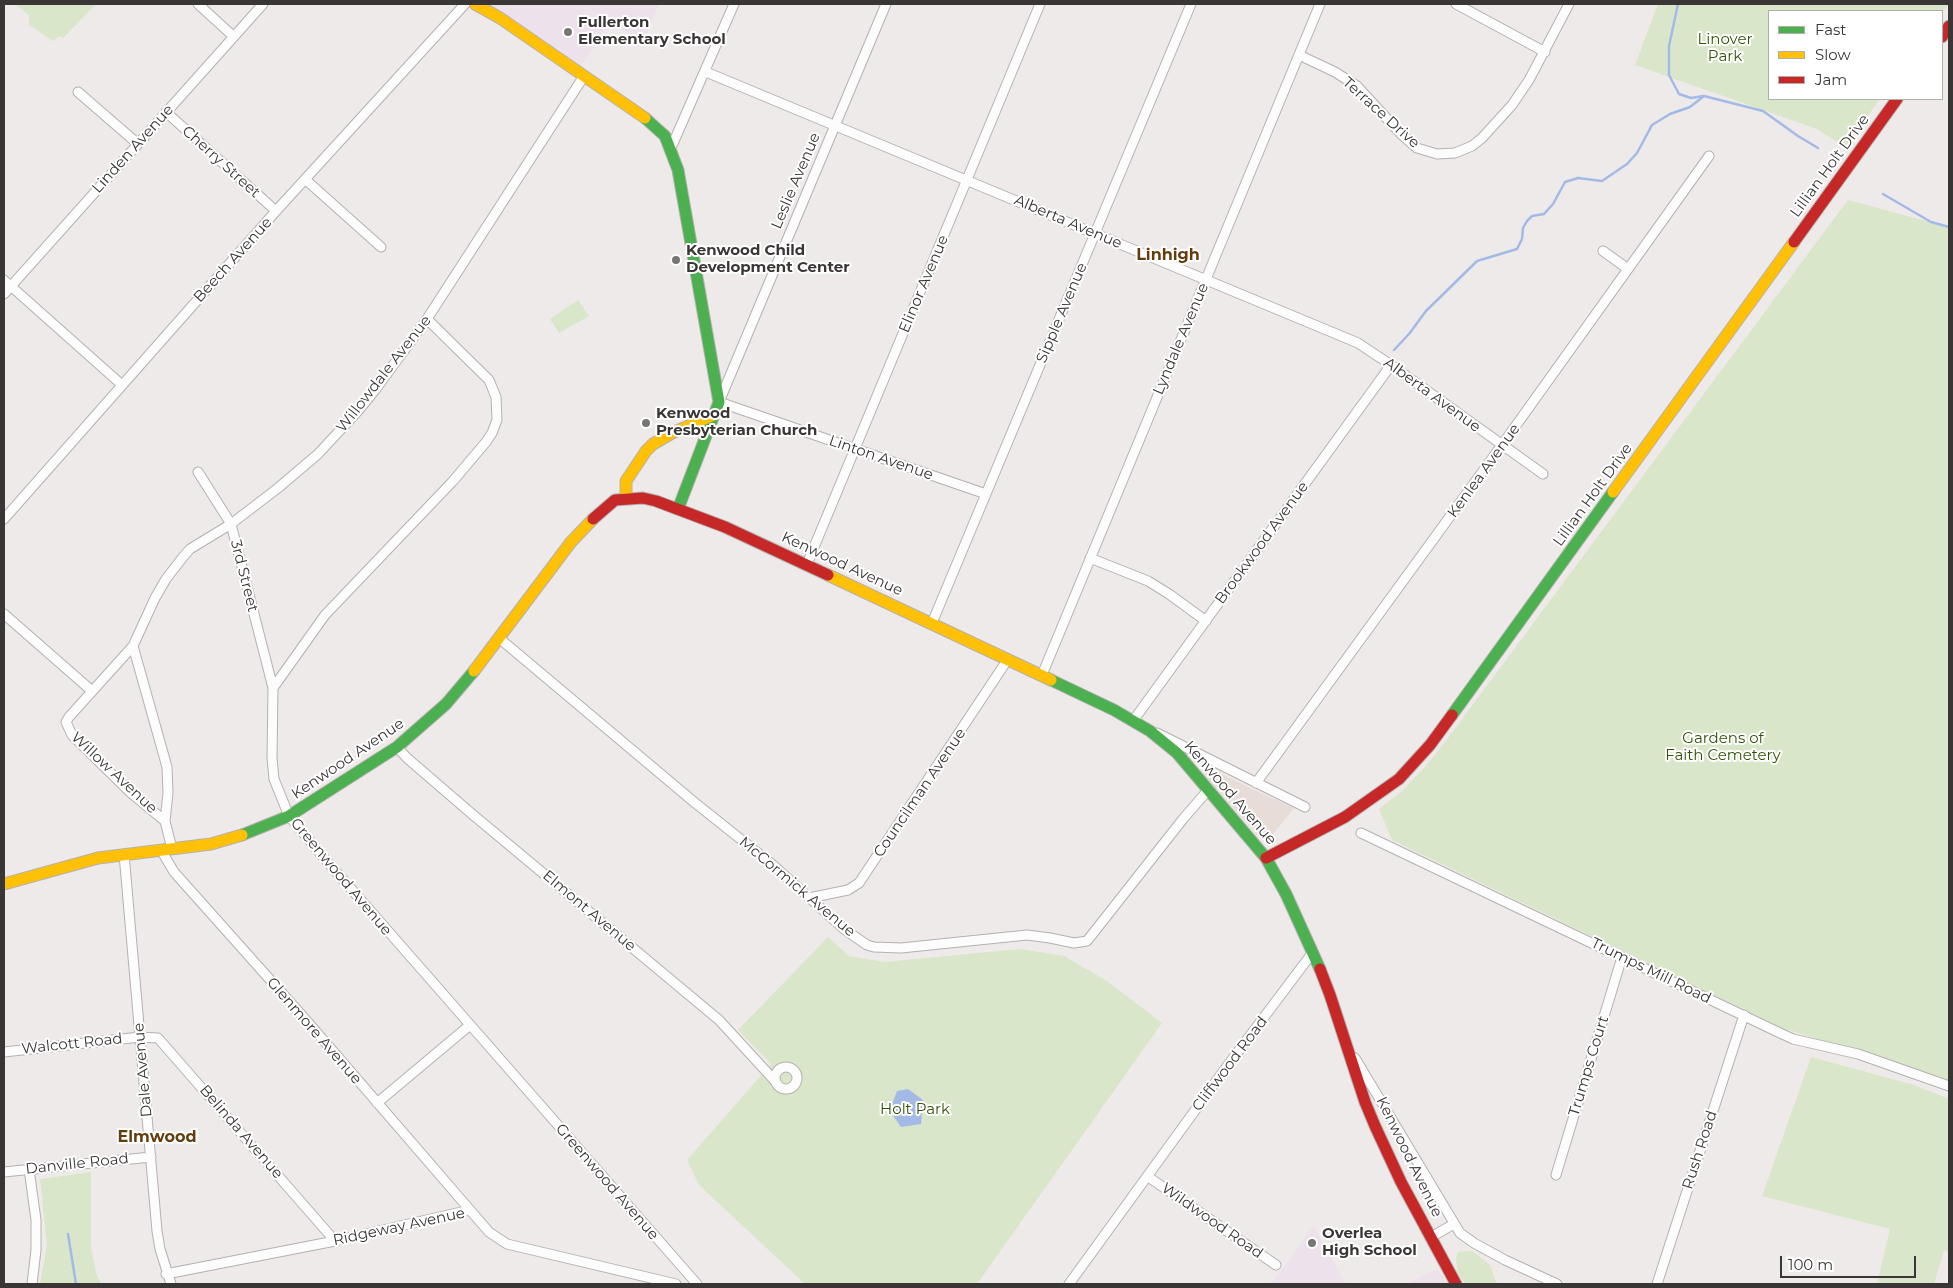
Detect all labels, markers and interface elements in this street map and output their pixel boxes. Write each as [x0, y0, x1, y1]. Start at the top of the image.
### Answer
legend [1768, 10, 1943, 100]
place label: Fullerton Elementary School [578, 14, 726, 49]
text: Fast [1815, 20, 1846, 39]
marker: Fullerton Elementary School [562, 26, 574, 38]
park label: Linover Park [1697, 31, 1753, 66]
text: Slow [1815, 45, 1851, 64]
text: Jam [1815, 70, 1847, 89]
street label: Terrace Drive [1339, 74, 1423, 152]
street label: Linden Avenue [89, 101, 177, 197]
street label: Lillian Holt Drive [1787, 111, 1873, 221]
street label: Cherry Street [178, 122, 264, 202]
street label: Leslie Avenue [768, 130, 824, 232]
street label: Alberta Avenue [1011, 191, 1125, 253]
street label: Beech Avenue [190, 214, 276, 306]
street label: Elinor Avenue [895, 233, 953, 335]
place label: Kenwood Child Development Center [686, 242, 850, 277]
district label: Linhigh [1136, 245, 1200, 265]
marker: Kenwood Child Development Center [670, 254, 682, 266]
street label: Sipple Avenue [1033, 260, 1091, 366]
street label: Lyndale Avenue [1149, 280, 1213, 398]
street label: Willowdale Avenue [333, 312, 435, 436]
street label: Alberta Avenue [1380, 354, 1484, 436]
place label: Kenwood Presbyterian Church [656, 405, 817, 440]
marker: Kenwood Presbyterian Church [640, 417, 652, 429]
street label: Kenlea Avenue [1444, 421, 1524, 521]
street label: Linton Avenue [827, 432, 935, 484]
street label: Lillian Holt Drive [1550, 440, 1636, 550]
street label: Brookwood Avenue [1212, 478, 1312, 608]
street label: Kenwood Avenue [778, 528, 906, 600]
street label: 3rd Street [226, 538, 262, 614]
street label: Kenwood Avenue [288, 715, 408, 803]
street label: Councilman Avenue [870, 725, 970, 861]
street label: Willow Avenue [67, 728, 161, 818]
park label: Gardens of Faith Cemetery [1665, 730, 1781, 765]
street label: Kenwood Avenue [1180, 737, 1280, 849]
street label: Greenwood Avenue [287, 815, 395, 939]
street label: McCormick Avenue [735, 833, 859, 941]
street label: Elmont Avenue [539, 867, 639, 955]
street label: Trumps Mill Road [1588, 934, 1714, 1008]
street label: Glenmore Avenue [263, 974, 365, 1088]
street label: Cliffwood Road [1188, 1013, 1272, 1115]
street label: Trumps Court [1565, 1014, 1613, 1118]
street label: Dale Avenue [130, 1022, 156, 1118]
street label: Walcott Road [21, 1030, 123, 1058]
street label: Belinda Avenue [195, 1082, 287, 1182]
street label: Kenwood Avenue [1372, 1094, 1446, 1220]
park label: Holt Park [880, 1101, 950, 1119]
street label: Rush Road [1679, 1108, 1721, 1192]
street label: Greenwood Avenue [552, 1120, 662, 1244]
district label: Elmwood [118, 1127, 196, 1147]
street label: Danville Road [25, 1150, 129, 1178]
street label: Wildwood Road [1158, 1179, 1266, 1263]
street label: Ridgeway Avenue [331, 1204, 467, 1250]
place label: Overlea High School [1322, 1225, 1417, 1260]
marker: Overlea High School [1306, 1237, 1318, 1249]
scale bar [1783, 1246, 1919, 1278]
text: 100 m [1788, 1255, 1833, 1274]

